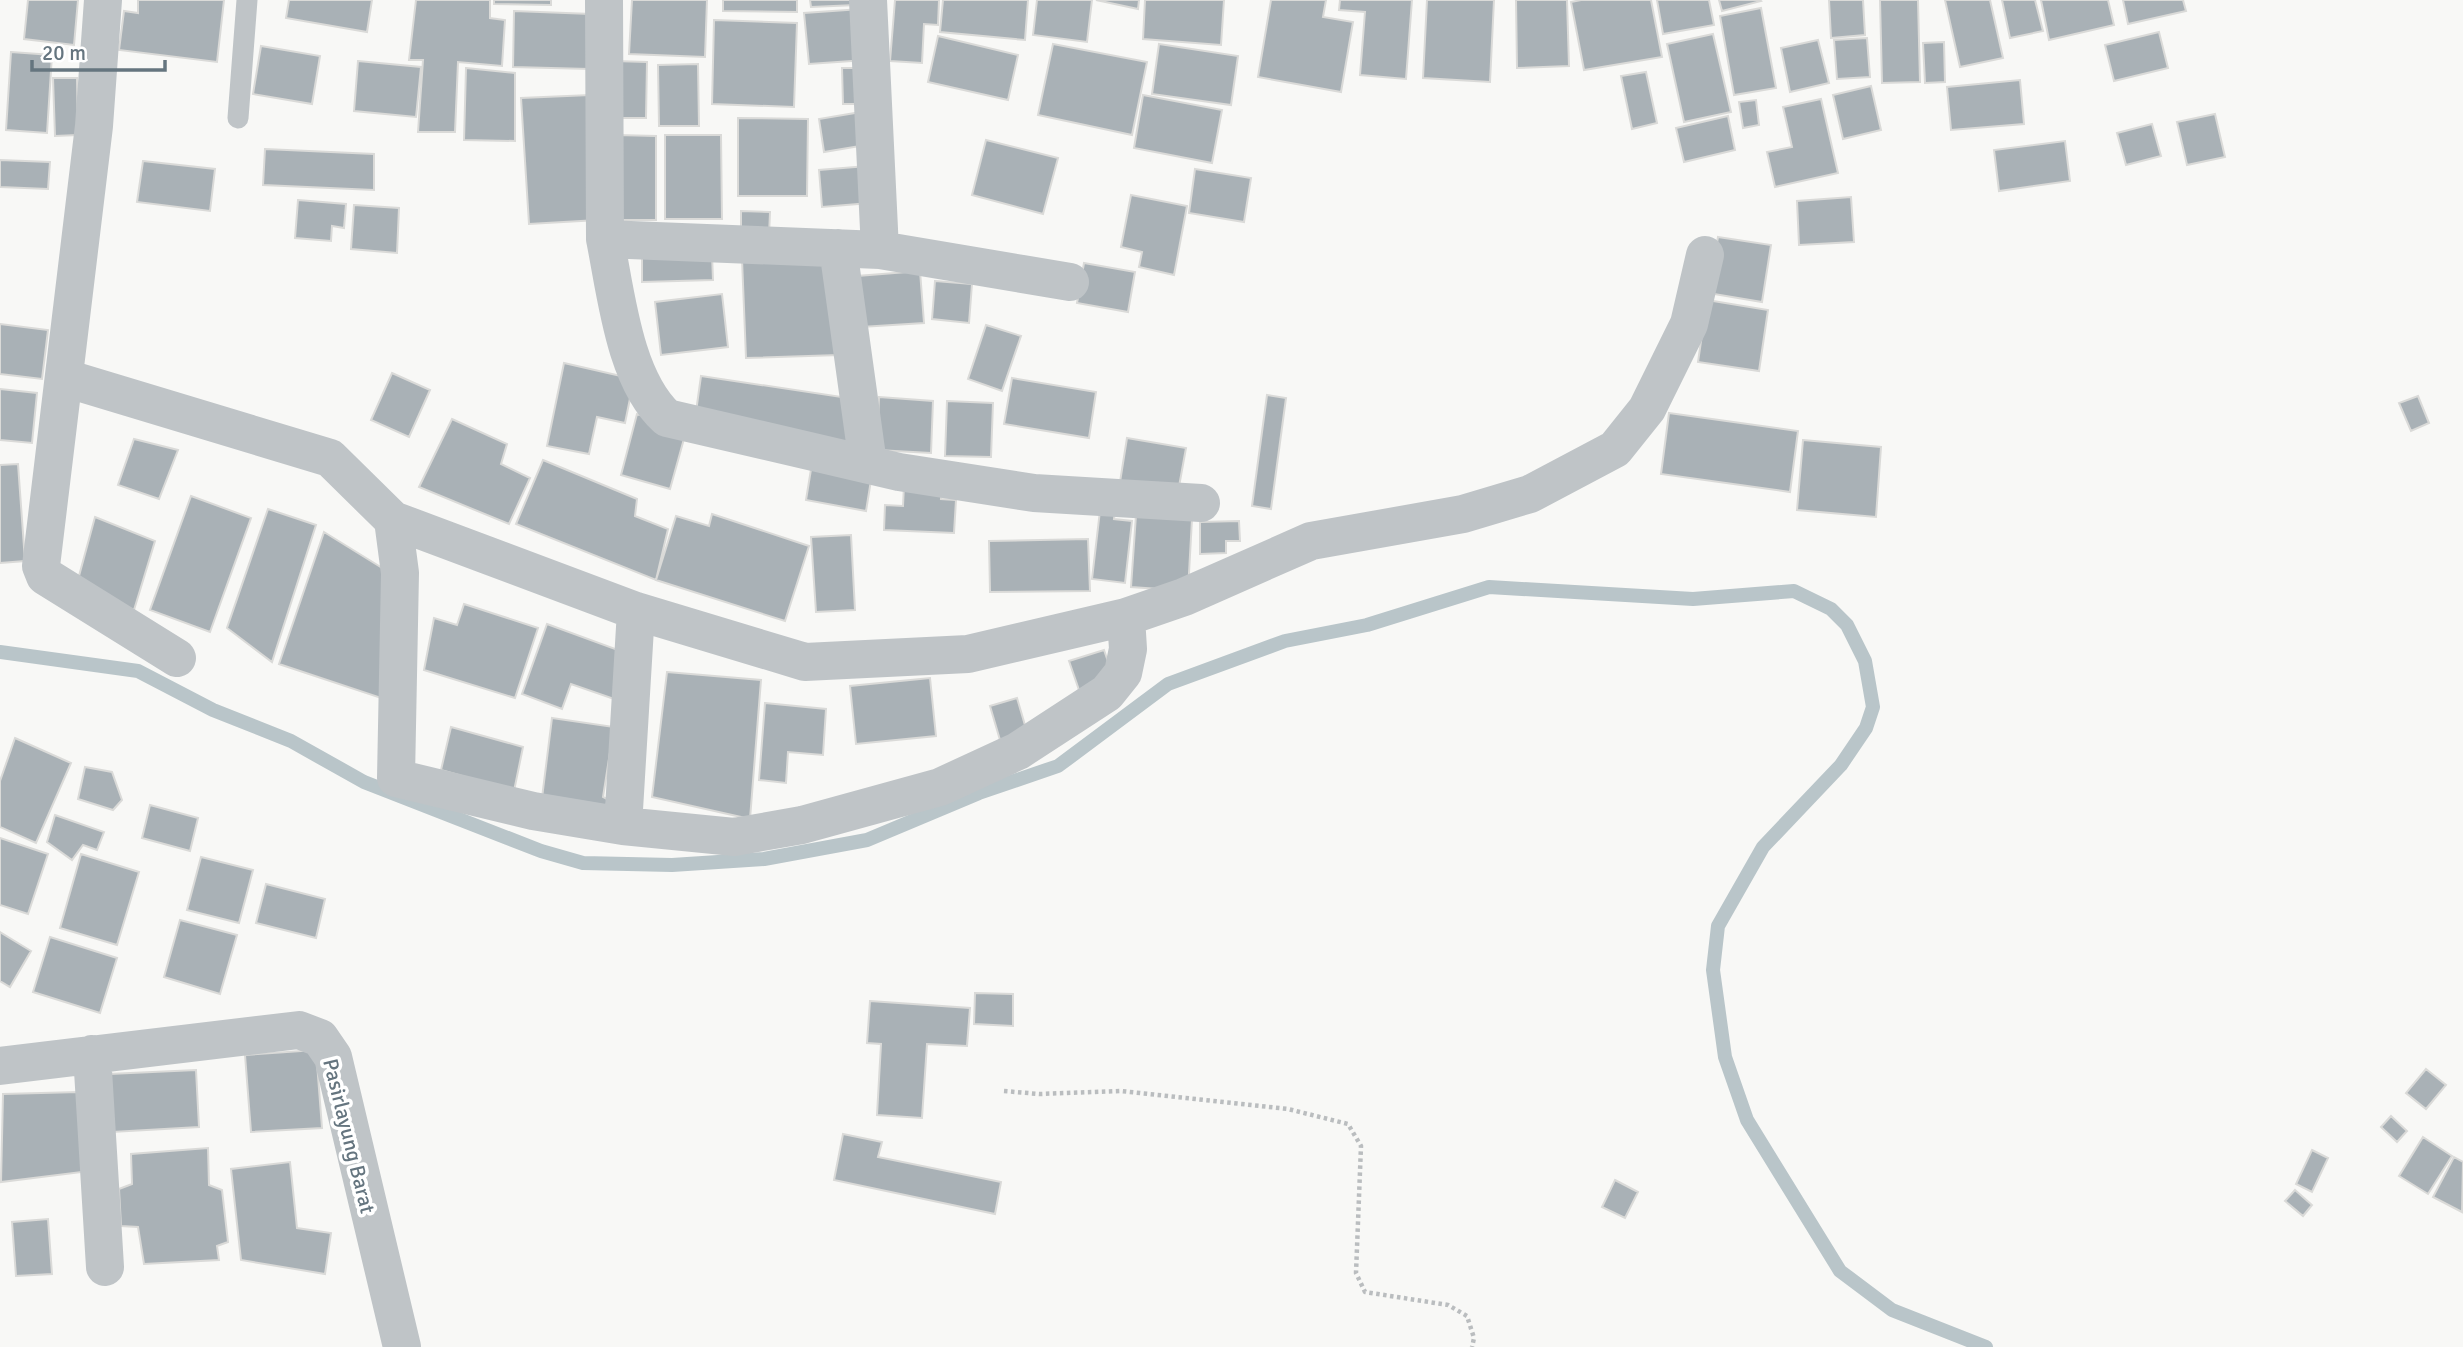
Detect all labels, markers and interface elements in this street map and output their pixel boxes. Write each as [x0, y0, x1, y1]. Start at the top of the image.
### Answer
scale bar [32, 28, 164, 72]
text: 20 m [42, 40, 86, 66]
street label: Pasirlayung Barat [317, 1056, 381, 1216]

